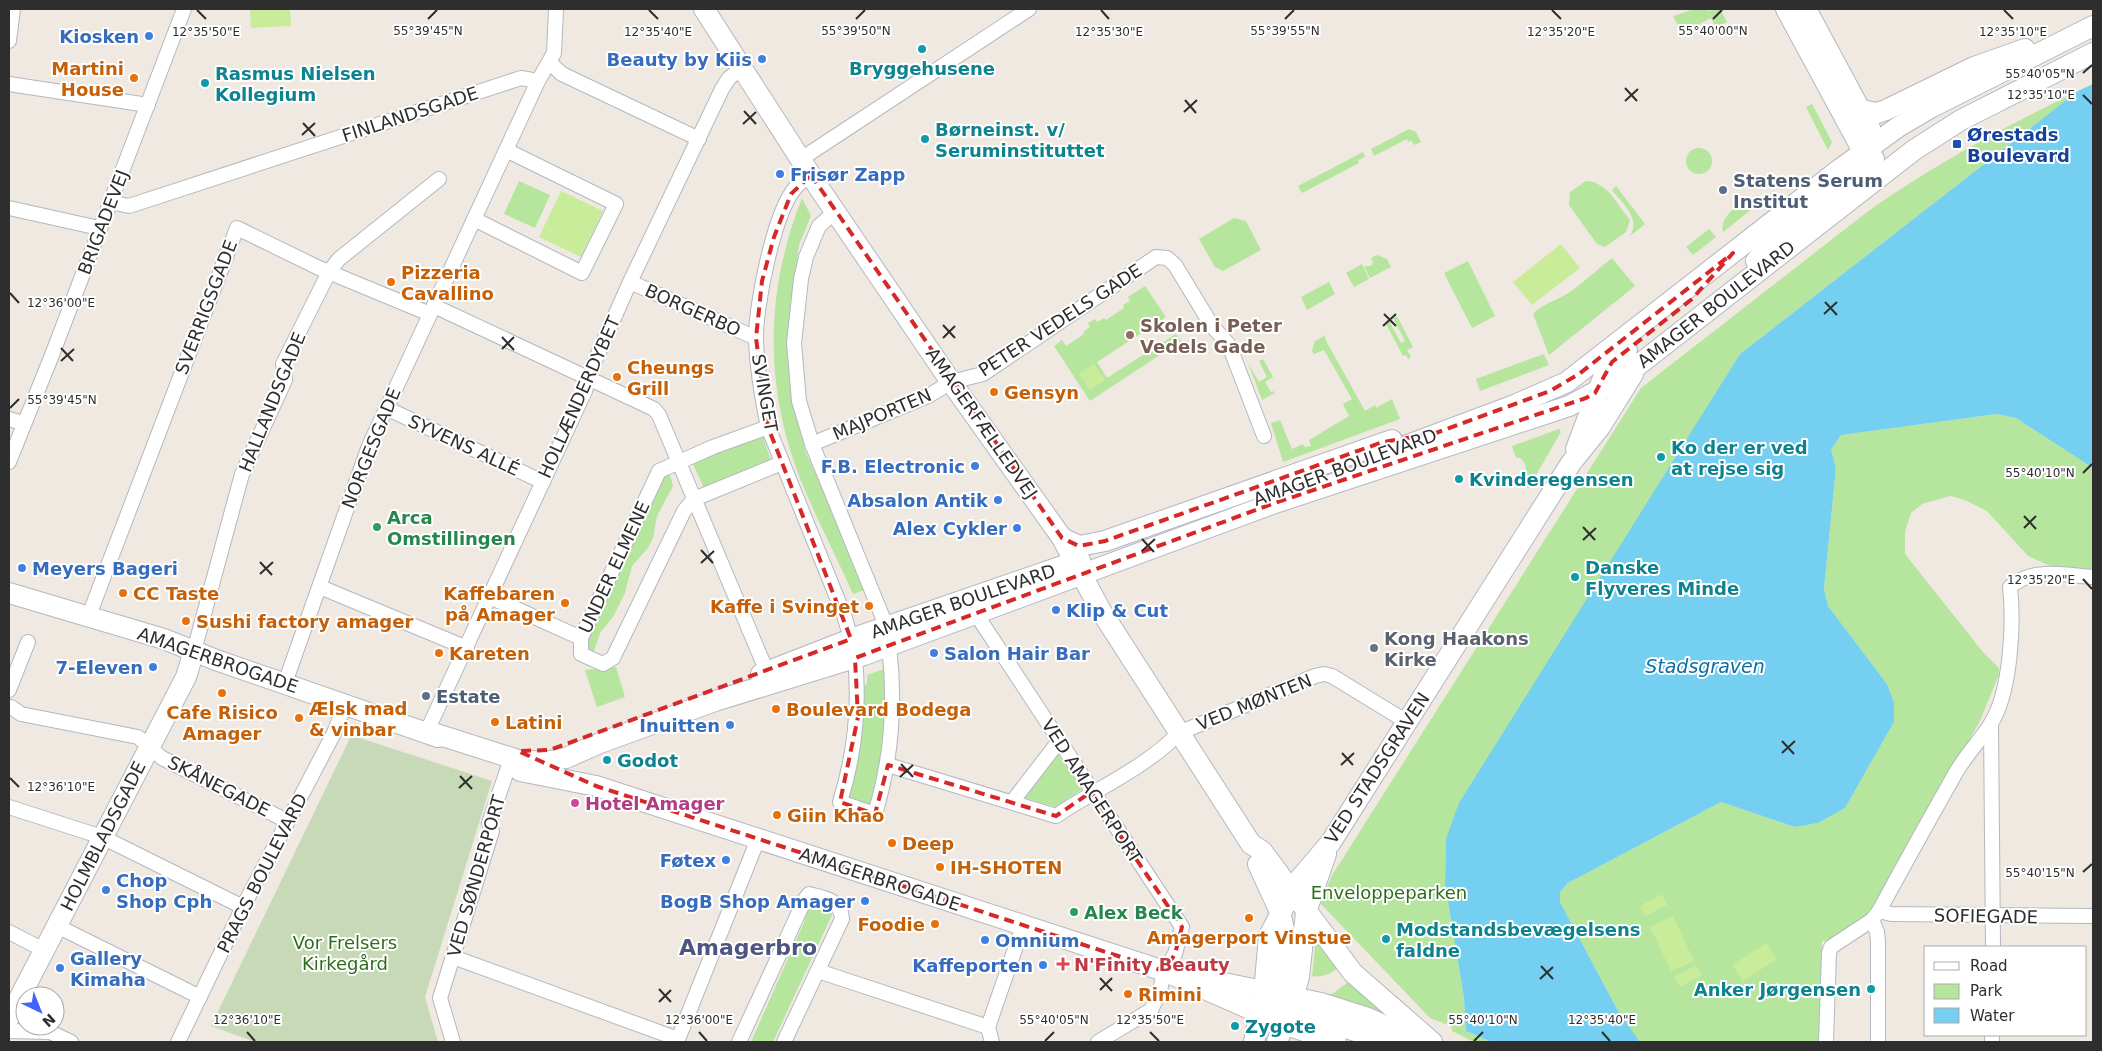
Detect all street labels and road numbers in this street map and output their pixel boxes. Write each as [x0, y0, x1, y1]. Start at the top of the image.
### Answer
street label: FINLANDSGADE [339, 82, 481, 146]
street label: BRIGADEVEJ [73, 167, 133, 277]
street label: AMAGER BOULEVARD [1633, 236, 1799, 372]
street label: SVERRIGSGADE [171, 237, 241, 377]
street label: PETER VEDELS GADE [974, 259, 1146, 381]
street label: BORGERBO [642, 280, 744, 340]
street label: HOLLÆNDERDYBET [534, 312, 625, 481]
street label: HALLANDSGADE [234, 329, 310, 475]
street label: AMAGERFÆLLEDVEJ [922, 343, 1042, 503]
street label: SVINGET [748, 352, 782, 435]
street label: MAJPORTEN [829, 384, 935, 444]
street label: NORGESGADE [337, 385, 405, 511]
street label: SYVENS ALLÉ [405, 410, 523, 480]
street label: AMAGER BOULEVARD [1250, 424, 1440, 510]
street label: UNDER ELMENE [574, 498, 654, 636]
street label: AMAGER BOULEVARD [868, 559, 1058, 643]
street label: AMAGERBROGADE [135, 623, 301, 697]
street label: VED MØNTEN [1193, 669, 1315, 735]
street label: VED STADSGRAVEN [1320, 689, 1434, 847]
street label: VED AMAGERPORT [1037, 715, 1147, 868]
street label: SKÅNEGADE [164, 751, 274, 821]
street label: HOLMBLADSGADE [56, 758, 150, 914]
street label: PRAGS BOULEVARD [213, 790, 311, 956]
street label: VED SØNDERPORT [443, 792, 509, 959]
street label: AMAGERBROGADE [797, 843, 963, 915]
street label: SOFIEGADE [1934, 905, 2038, 927]

